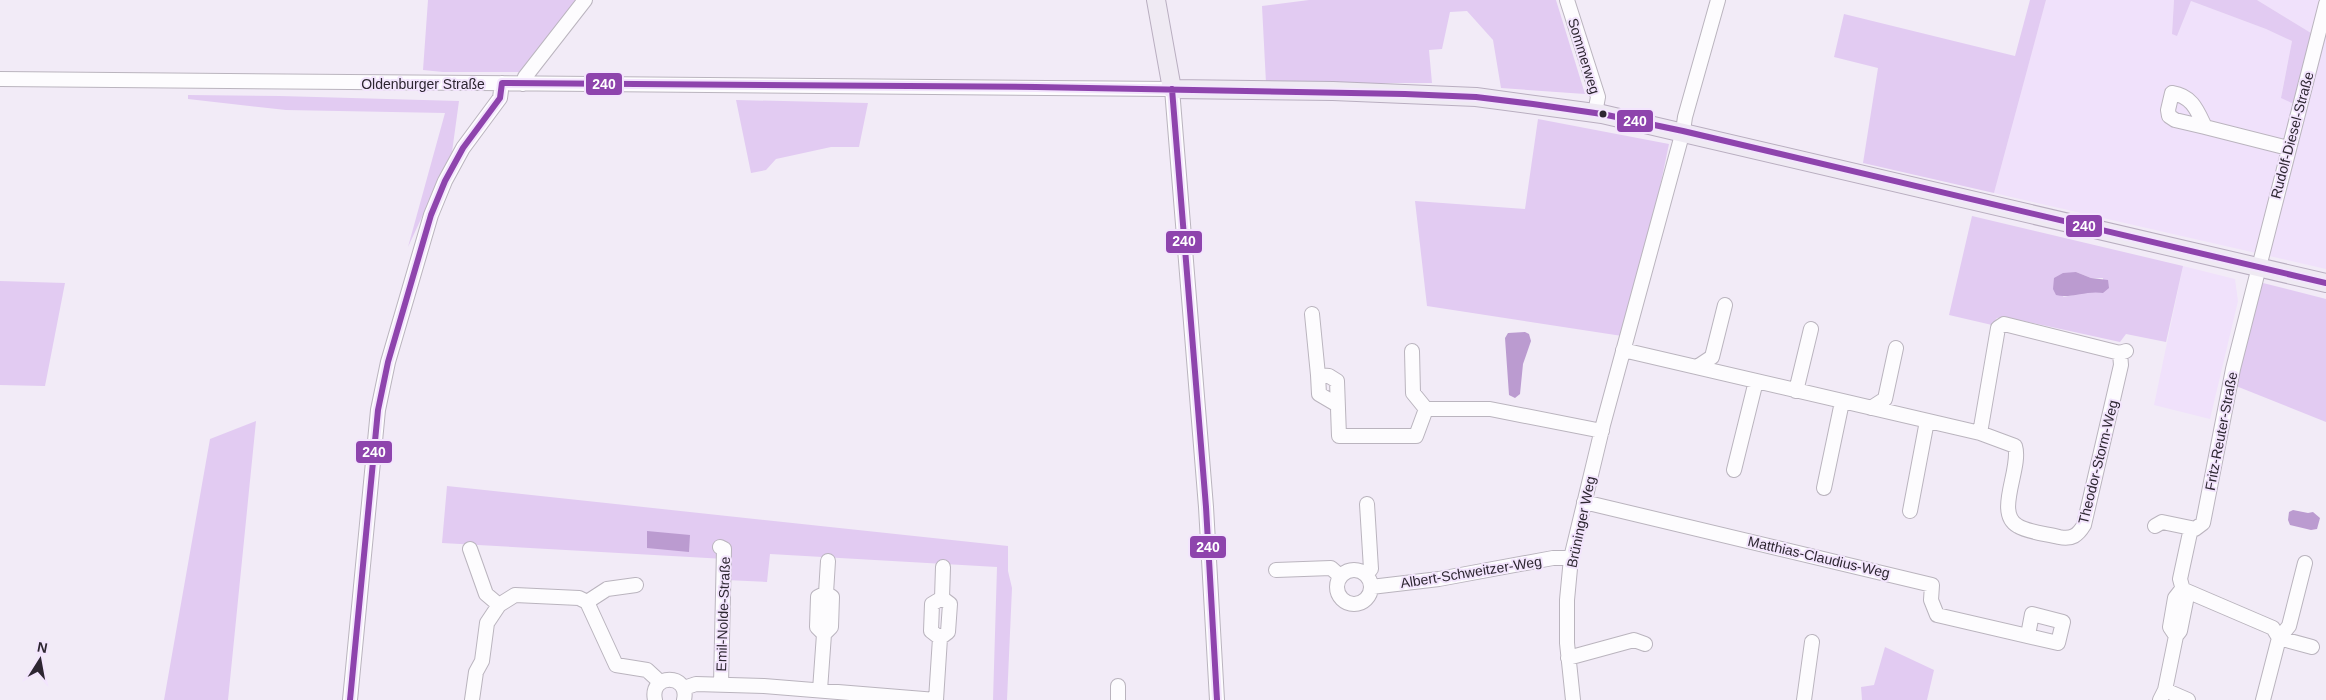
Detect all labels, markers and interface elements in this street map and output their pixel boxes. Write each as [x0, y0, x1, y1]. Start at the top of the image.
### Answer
street label: Sommerweg [1565, 16, 1603, 96]
street label: Rudolf-Diesel-Straße [2267, 70, 2317, 200]
line badge: 240 [585, 72, 623, 96]
street label: Oldenburger Straße [361, 76, 485, 92]
text: 240 [592, 76, 616, 92]
unlabelled marker [1598, 109, 1608, 119]
line badge: 240 [1616, 109, 1654, 133]
text: 240 [1623, 113, 1647, 129]
line badge: 240 [2065, 214, 2103, 238]
text: 240 [2072, 218, 2096, 234]
line badge: 240 [1165, 230, 1203, 254]
text: 240 [1172, 233, 1196, 249]
street label: Fritz-Reuter-Straße [2202, 370, 2240, 492]
street label: Theodor-Storm-Weg [2075, 398, 2121, 526]
line badge: 240 [355, 440, 393, 464]
text: 240 [362, 444, 386, 460]
street label: Brüninger Weg [1563, 475, 1599, 569]
street label: Matthias-Claudius-Weg [1746, 533, 1892, 581]
line badge: 240 [1189, 535, 1227, 559]
text: 240 [1196, 539, 1220, 555]
street label: Albert-Schweitzer-Weg [1399, 553, 1543, 591]
street label: Emil-Nolde-Straße [713, 556, 733, 672]
north arrow [15, 635, 65, 685]
text: N [36, 638, 49, 656]

